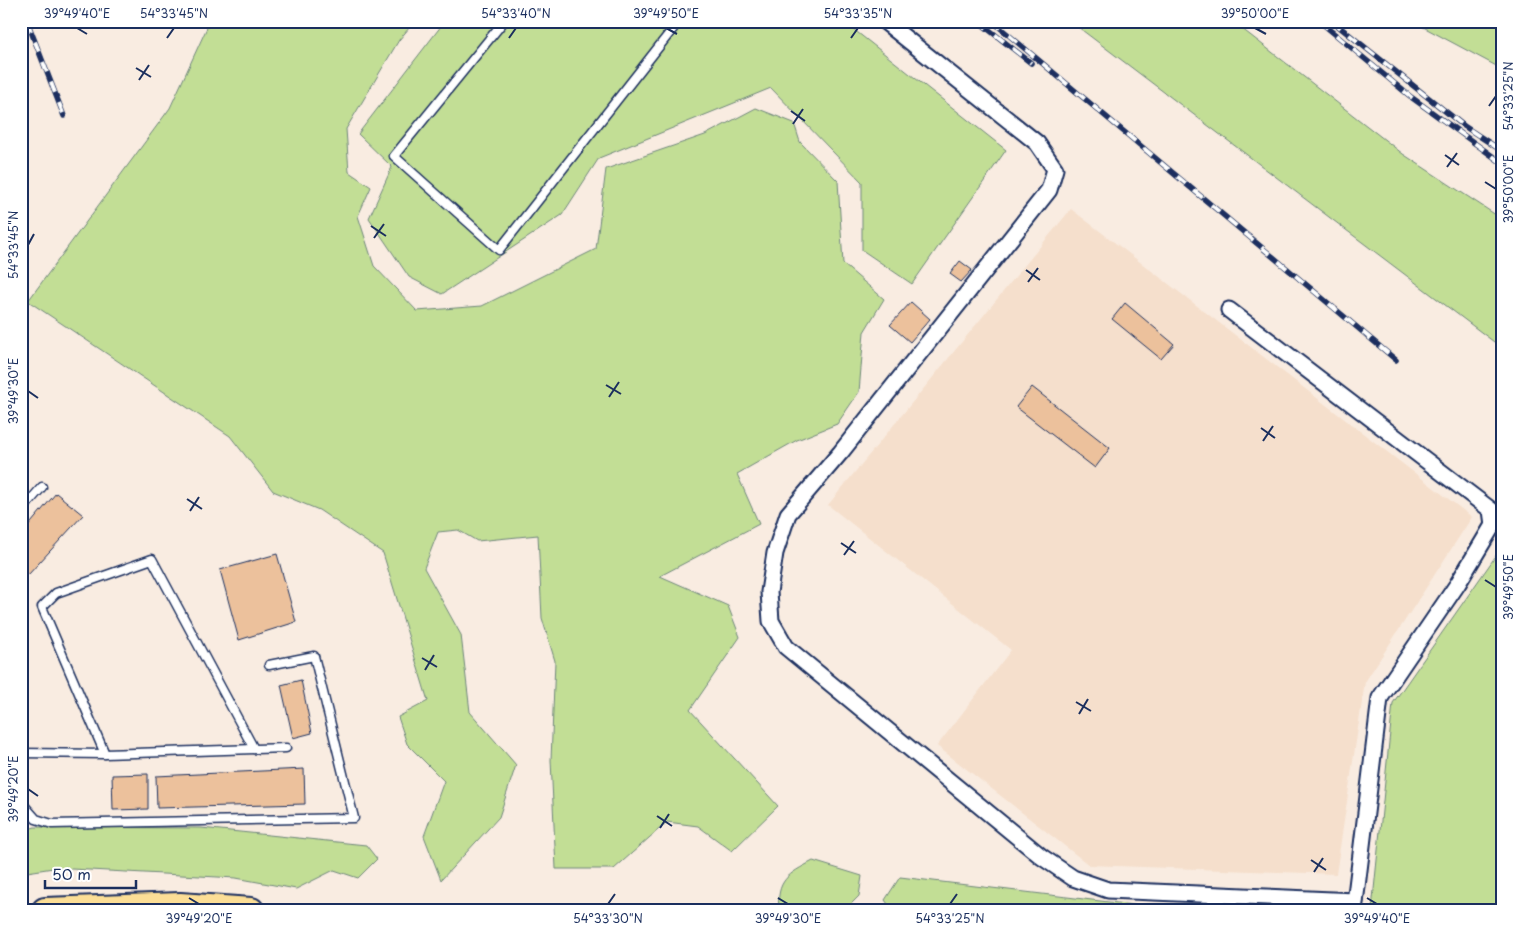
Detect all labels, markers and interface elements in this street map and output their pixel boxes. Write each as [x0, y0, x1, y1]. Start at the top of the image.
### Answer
text: 39°49'40"E [44, 4, 110, 22]
text: 54°33'45"N [140, 4, 208, 22]
text: 54°33'40"N [481, 4, 551, 22]
text: 39°49'50"E [633, 4, 699, 22]
text: 54°33'35"N [824, 4, 892, 22]
text: 39°50'00"E [1221, 4, 1289, 22]
text: 54°33'25"N [1499, 61, 1517, 131]
text: 39°50'00"E [1499, 155, 1517, 223]
text: 54°33'45"N [4, 211, 22, 279]
text: 39°49'30"E [4, 358, 22, 424]
text: 39°49'50"E [1499, 554, 1517, 620]
text: 39°49'20"E [4, 755, 22, 823]
scale bar [45, 857, 136, 889]
text: 50 m [52, 862, 91, 885]
text: 39°49'20"E [165, 909, 233, 927]
text: 54°33'30"N [573, 909, 643, 927]
text: 39°49'30"E [755, 909, 821, 927]
text: 54°33'25"N [915, 909, 985, 927]
text: 39°49'40"E [1344, 909, 1410, 927]

